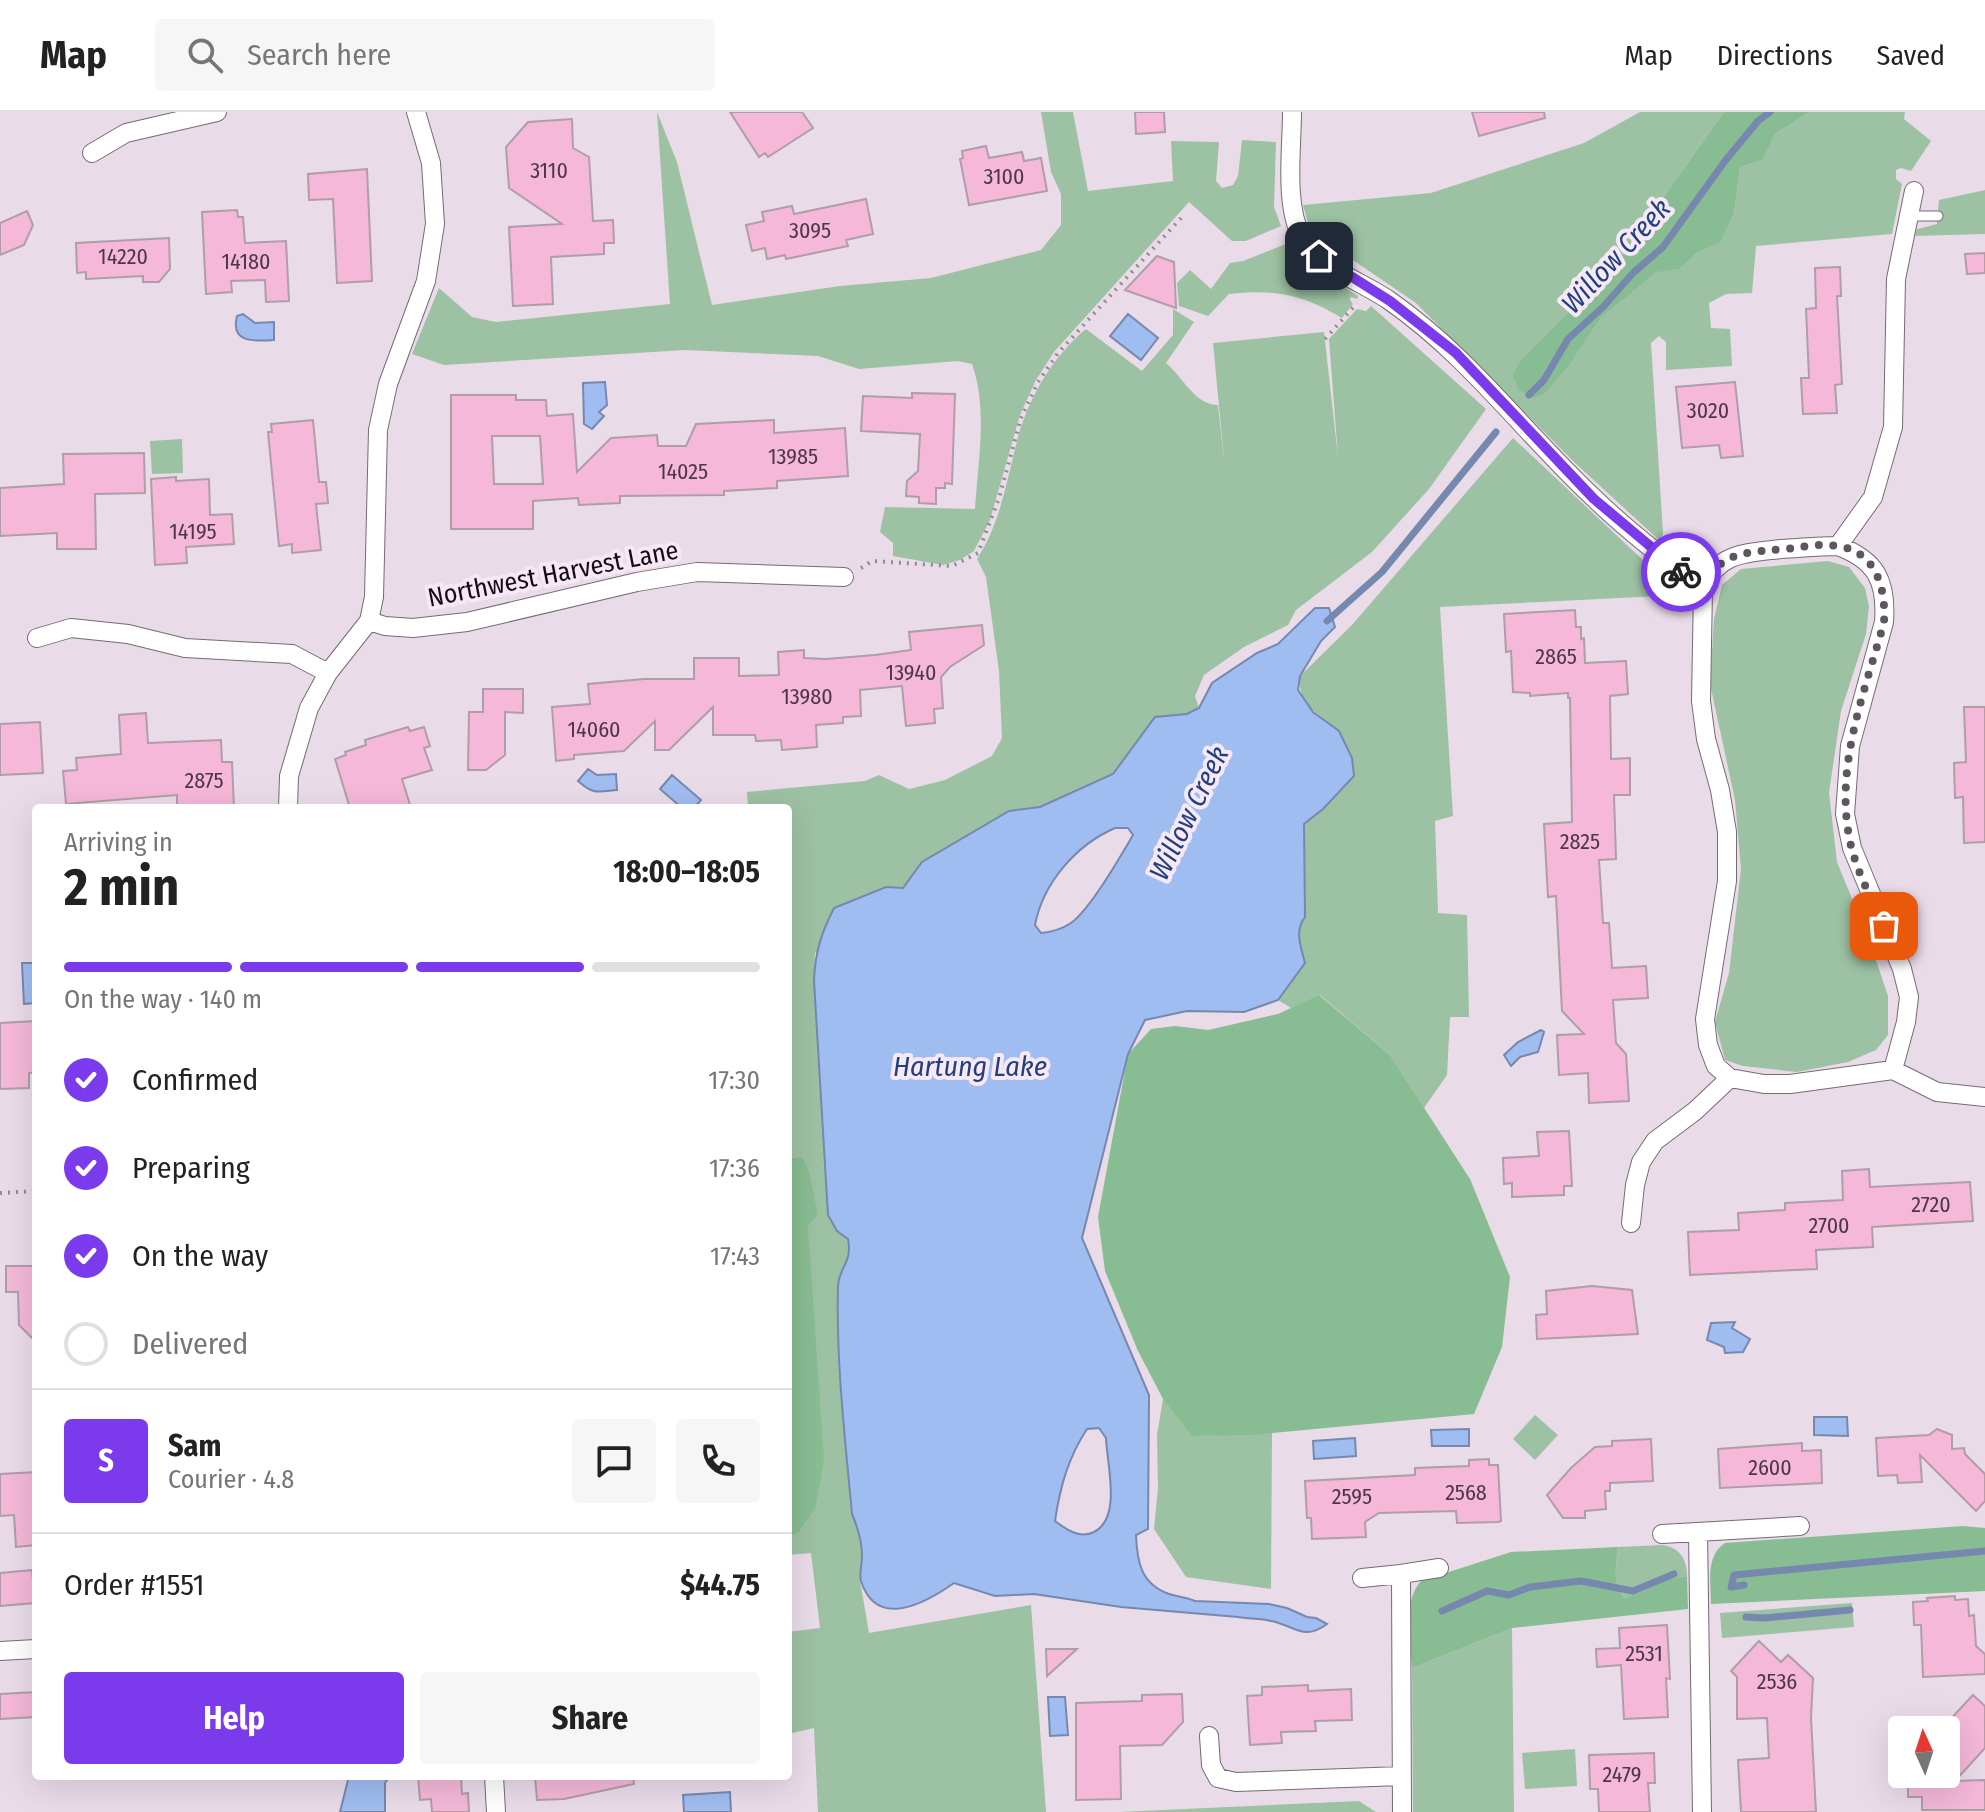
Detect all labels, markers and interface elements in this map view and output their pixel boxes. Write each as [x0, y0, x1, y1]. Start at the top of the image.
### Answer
search box [155, 19, 715, 91]
text: Map [40, 32, 107, 78]
icon: search [183, 33, 227, 77]
text: Search here [247, 37, 391, 73]
text: Map [1624, 39, 1673, 72]
text: Directions [1717, 39, 1833, 72]
text: Saved [1877, 39, 1945, 72]
house number: 3110 [530, 157, 568, 184]
house number: 3100 [984, 163, 1024, 190]
water label: Willow Creek [1555, 192, 1677, 320]
house number: 3095 [789, 217, 831, 244]
pin [1285, 222, 1353, 290]
icon: home [1297, 234, 1341, 278]
house number: 14220 [98, 243, 148, 270]
house number: 14180 [221, 248, 271, 275]
house number: 3020 [1687, 397, 1729, 424]
house number: 13985 [768, 443, 818, 470]
house number: 14025 [658, 458, 708, 485]
house number: 14195 [169, 518, 217, 545]
courier [1641, 532, 1721, 612]
street label: Northwest Harvest Lane [425, 534, 681, 614]
icon: bike [1659, 550, 1703, 594]
house number: 2865 [1535, 643, 1577, 670]
house number: 13940 [886, 659, 936, 686]
house number: 13980 [781, 683, 833, 710]
house number: 14060 [567, 716, 621, 743]
water label: Willow Creek [1142, 741, 1236, 885]
house number: 2875 [184, 767, 224, 794]
text: Arriving in [64, 827, 173, 858]
house number: 2825 [1560, 828, 1600, 855]
text: 18:00–18:05 [613, 854, 760, 890]
text: 2 min [64, 856, 179, 919]
pin [1850, 892, 1918, 960]
icon: bag [1862, 904, 1906, 948]
text: On the way · 140 m [64, 984, 262, 1015]
water label: Hartung Lake [893, 1050, 1047, 1083]
icon: check [64, 1058, 108, 1102]
text: Confirmed [132, 1062, 258, 1098]
text: 17:30 [708, 1065, 760, 1096]
icon: check [64, 1146, 108, 1190]
text: Preparing [132, 1150, 250, 1186]
text: 17:36 [709, 1153, 760, 1184]
house number: 2720 [1911, 1191, 1951, 1218]
house number: 2700 [1808, 1212, 1850, 1239]
icon: check [64, 1234, 108, 1278]
text: On the way [132, 1238, 268, 1274]
text: 17:43 [710, 1241, 760, 1272]
text: Delivered [132, 1326, 248, 1362]
button: chat [572, 1419, 656, 1503]
button: phone [676, 1419, 760, 1503]
text: Sam [168, 1428, 221, 1464]
text: S [98, 1443, 114, 1479]
house number: 2600 [1748, 1454, 1792, 1481]
text: Courier · 4.8 [168, 1464, 294, 1495]
house number: 2568 [1445, 1479, 1487, 1506]
house number: 2595 [1332, 1483, 1372, 1510]
text: Order #1551 [64, 1567, 204, 1603]
text: $44.75 [680, 1567, 760, 1603]
house number: 2531 [1625, 1640, 1663, 1667]
house number: 2536 [1757, 1668, 1797, 1695]
button: Help [64, 1672, 404, 1764]
button: Share [420, 1672, 760, 1764]
north arrow [1888, 1716, 1960, 1788]
map controls [1888, 1716, 1960, 1788]
house number: 2479 [1603, 1761, 1641, 1788]

